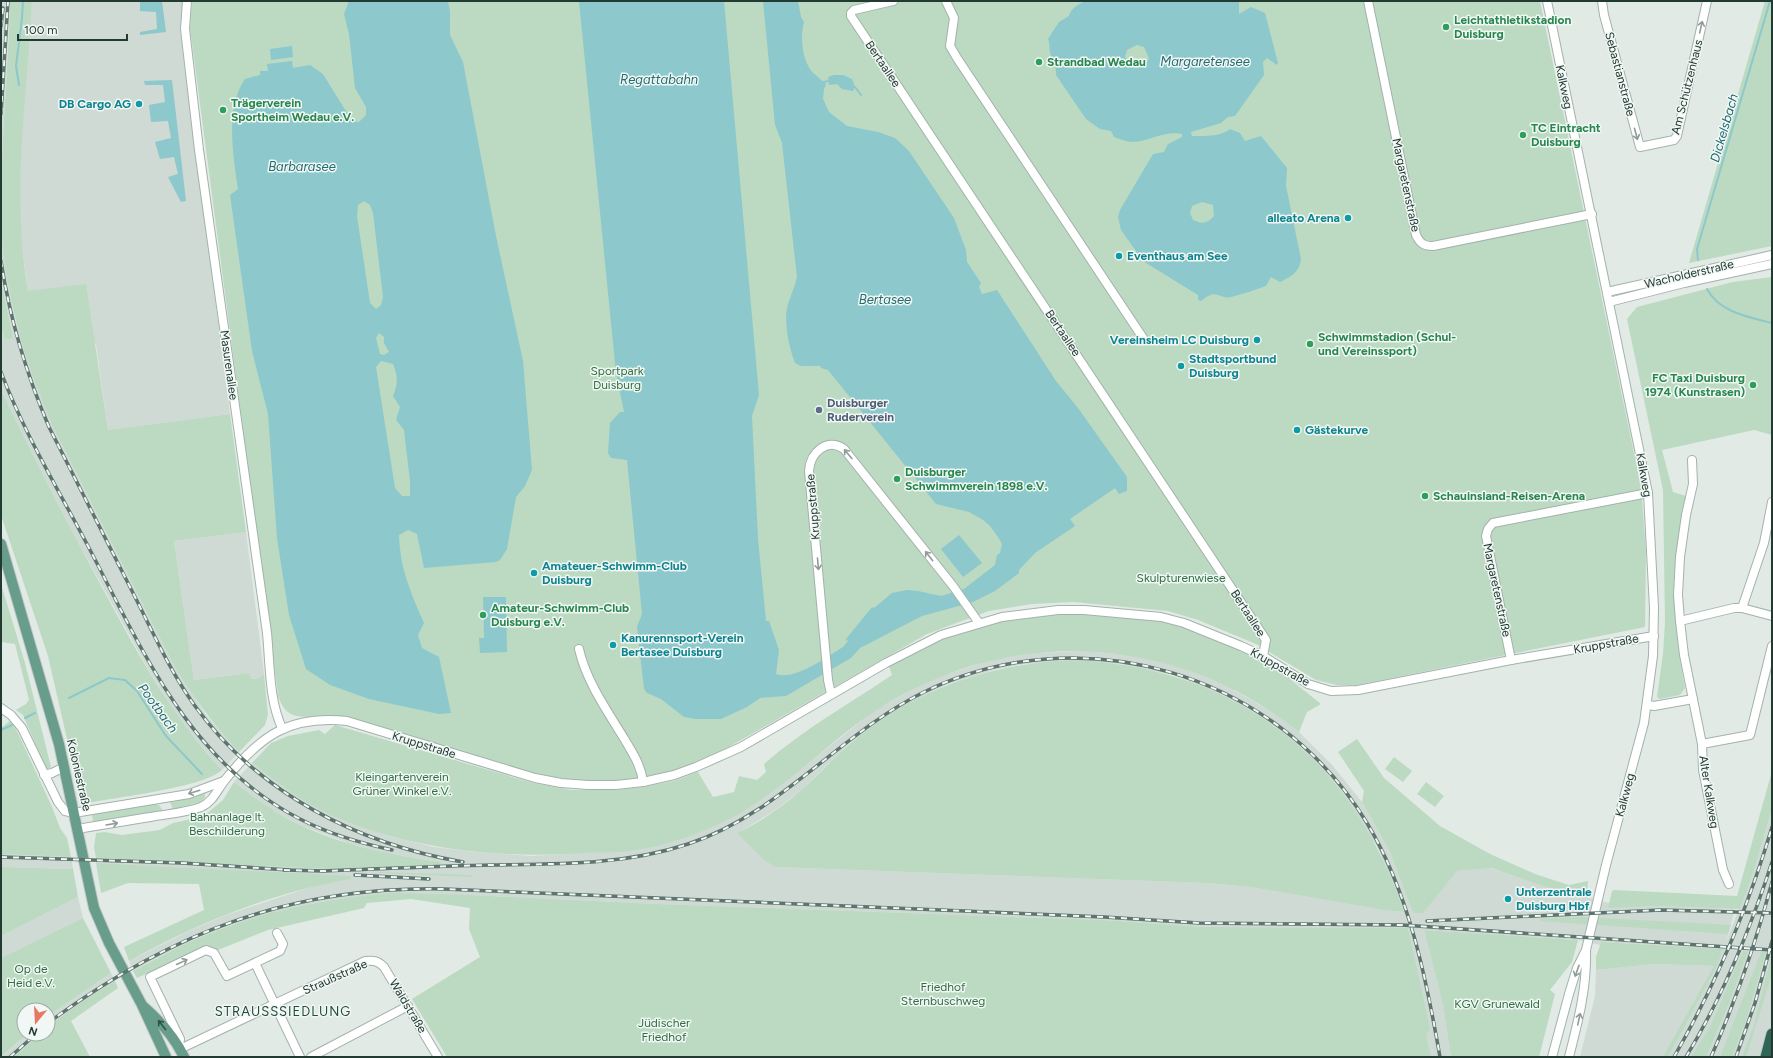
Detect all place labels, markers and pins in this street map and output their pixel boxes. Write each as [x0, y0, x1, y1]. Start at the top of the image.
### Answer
place label: Leichtathletikstadion Duisburg [1454, 13, 1571, 41]
marker: Leichtathletikstadion Duisburg [1441, 22, 1451, 32]
place label: Strandbad Wedau [1047, 55, 1146, 69]
marker: Strandbad Wedau [1034, 57, 1044, 67]
place label: Trägerverein Sportheim Wedau e.V. [231, 96, 354, 124]
place label: DB Cargo AG [59, 97, 131, 111]
marker: DB Cargo AG [134, 99, 144, 109]
marker: Trägerverein Sportheim Wedau e.V. [218, 105, 228, 115]
place label: TC Eintracht Duisburg [1531, 121, 1601, 149]
marker: TC Eintracht Duisburg [1518, 130, 1528, 140]
place label: alleato Arena [1267, 211, 1340, 225]
marker: alleato Arena [1343, 213, 1353, 223]
place label: Eventhaus am See [1127, 249, 1228, 263]
marker: Eventhaus am See [1114, 251, 1124, 261]
place label: Schwimmstadion (Schul- und Vereinssport) [1318, 330, 1456, 358]
place label: Vereinsheim LC Duisburg [1110, 333, 1249, 347]
marker: Vereinsheim LC Duisburg [1252, 335, 1262, 345]
marker: Schwimmstadion (Schul- und Vereinssport) [1305, 339, 1315, 349]
place label: Stadtsportbund Duisburg [1189, 352, 1276, 380]
marker: Stadtsportbund Duisburg [1176, 361, 1186, 371]
place label: FC Taxi Duisburg 1974 (Kunstrasen) [1645, 371, 1745, 399]
marker: FC Taxi Duisburg 1974 (Kunstrasen) [1748, 380, 1758, 390]
place label: Duisburger Ruderverein [827, 396, 894, 424]
marker: Duisburger Ruderverein [814, 405, 824, 415]
place label: Gästekurve [1305, 423, 1369, 437]
marker: Gästekurve [1292, 425, 1302, 435]
place label: Duisburger Schwimmverein 1898 e.V. [905, 465, 1047, 493]
marker: Duisburger Schwimmverein 1898 e.V. [892, 474, 902, 484]
place label: Schauinsland-Reisen-Arena [1433, 489, 1585, 503]
marker: Schauinsland-Reisen-Arena [1420, 491, 1430, 501]
place label: Amateuer-Schwimm-Club Duisburg [542, 559, 687, 587]
marker: Amateuer-Schwimm-Club Duisburg [529, 568, 539, 578]
place label: Amateur-Schwimm-Club Duisburg e.V. [491, 601, 629, 629]
marker: Amateur-Schwimm-Club Duisburg e.V. [478, 610, 488, 620]
place label: Kanurennsport-Verein Bertasee Duisburg [621, 631, 744, 659]
marker: Kanurennsport-Verein Bertasee Duisburg [608, 640, 618, 650]
place label: Unterzentrale Duisburg Hbf [1516, 885, 1592, 913]
marker: Unterzentrale Duisburg Hbf [1503, 894, 1513, 904]

